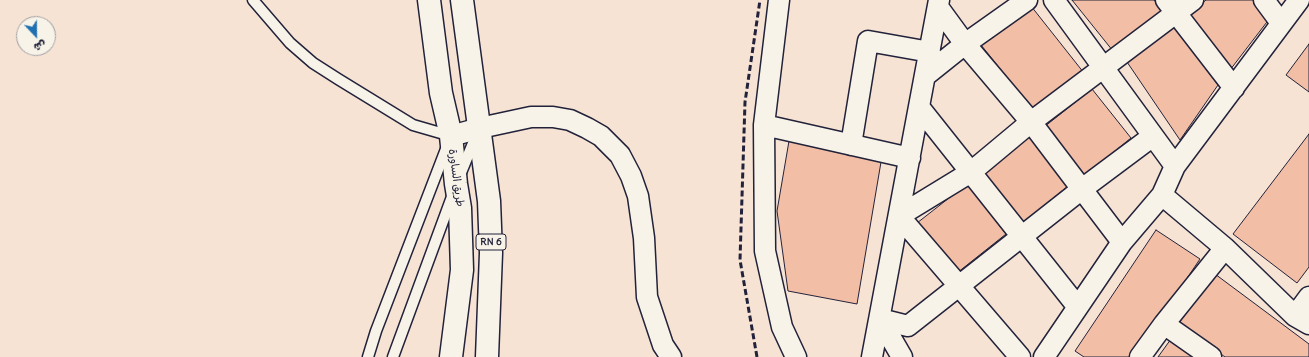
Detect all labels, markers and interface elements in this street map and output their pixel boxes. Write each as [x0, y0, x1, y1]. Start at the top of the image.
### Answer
north arrow [16, 16, 56, 56]
text: ش [32, 37, 48, 55]
street label: طريق الساورة [445, 148, 467, 208]
road number: RN 6 [476, 234, 506, 250]

